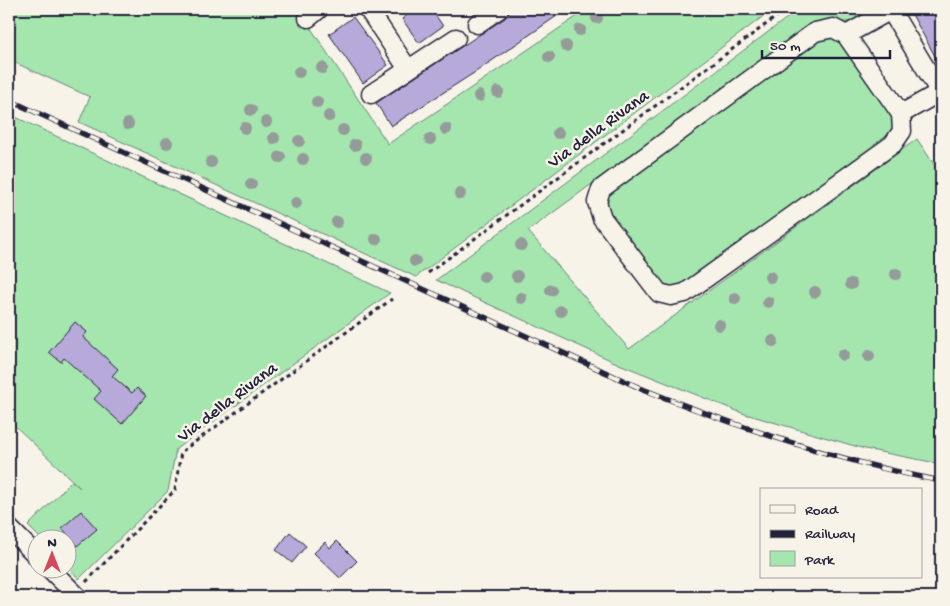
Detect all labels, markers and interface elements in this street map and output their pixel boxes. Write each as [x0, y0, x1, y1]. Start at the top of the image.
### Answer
scale bar [762, 28, 890, 60]
text: 50 m [770, 38, 801, 56]
street label: Via della Rivana [543, 86, 655, 174]
street label: Via della Rivana [173, 358, 283, 448]
legend [760, 488, 922, 578]
text: Road [805, 502, 839, 520]
text: Railway [805, 526, 856, 544]
north arrow [28, 528, 78, 578]
text: N [47, 535, 57, 552]
text: Park [804, 552, 835, 570]

